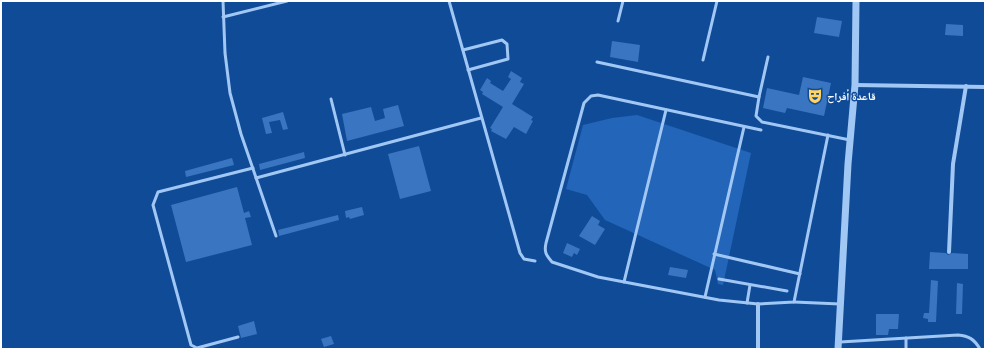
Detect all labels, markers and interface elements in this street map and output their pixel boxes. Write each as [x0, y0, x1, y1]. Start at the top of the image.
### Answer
theatre icon: قاعدة أفراح [806, 87, 824, 105]
place label: قاعدة أفراح [827, 89, 876, 104]

